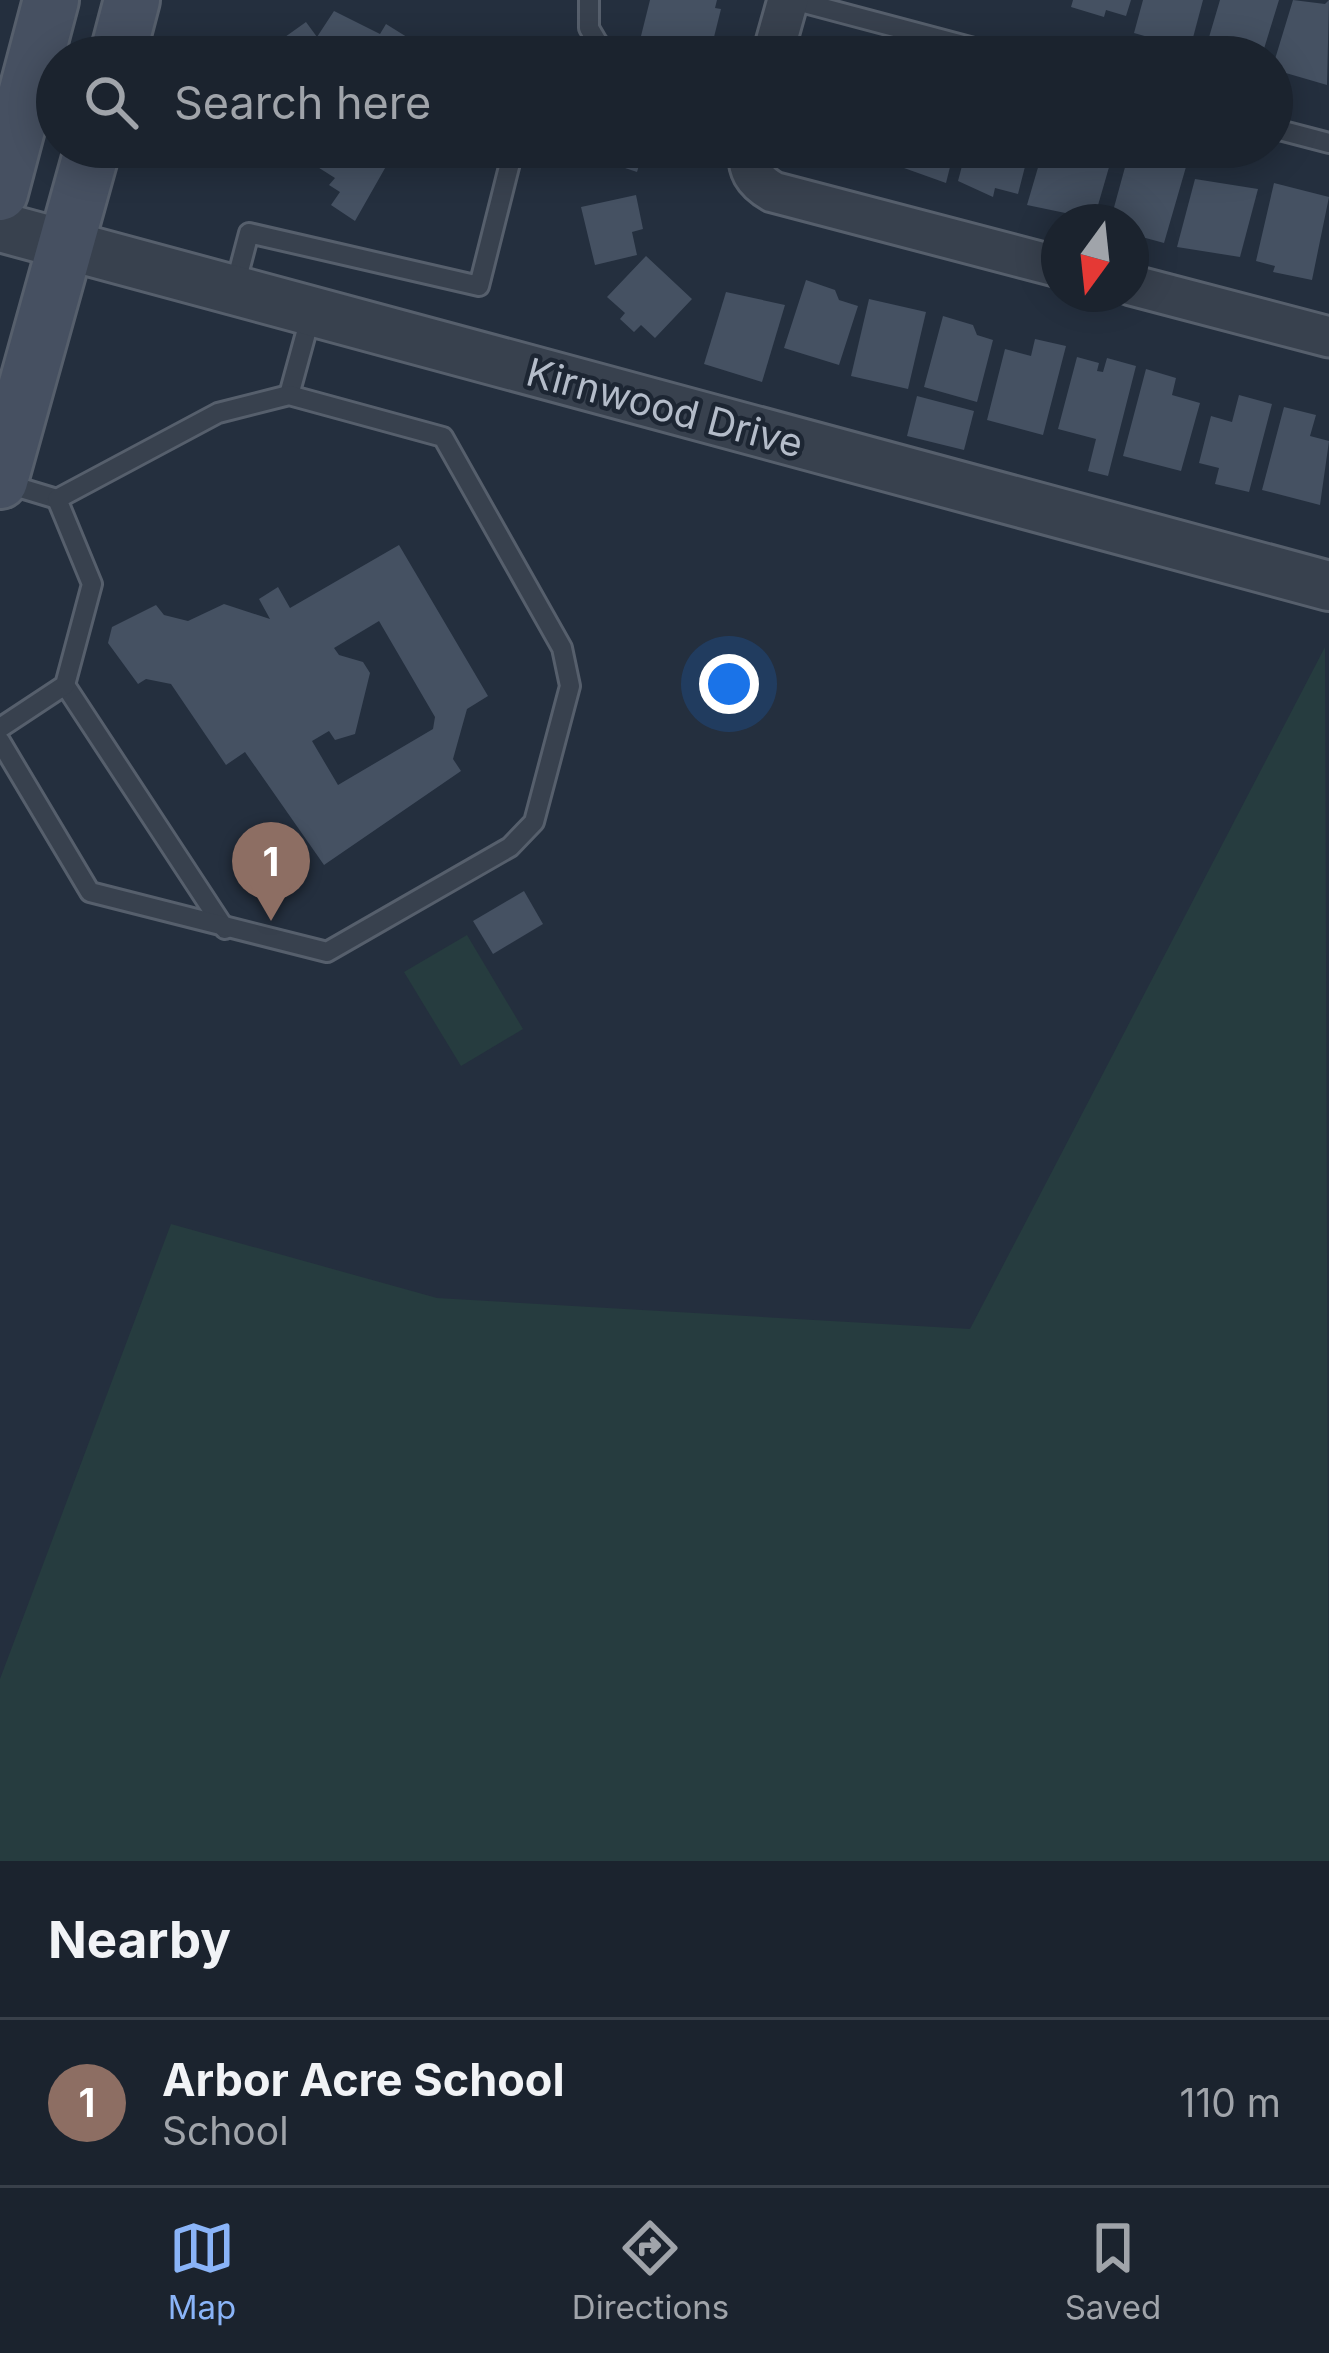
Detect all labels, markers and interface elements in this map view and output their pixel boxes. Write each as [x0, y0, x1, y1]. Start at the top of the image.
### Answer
search box [36, 36, 1293, 168]
icon: search [78, 69, 144, 135]
text: Search here [174, 75, 431, 130]
north arrow [1041, 204, 1149, 312]
street label: Kirnwood Drive [522, 348, 808, 466]
your location [699, 654, 759, 714]
pin: 1 [232, 822, 310, 921]
text: Nearby [48, 1909, 231, 1970]
text: Arbor Acre School [162, 2052, 565, 2107]
text: 1 [79, 2079, 95, 2126]
text: 110 m [1180, 2079, 1281, 2126]
text: School [162, 2107, 289, 2154]
tab: Map [168, 2215, 236, 2327]
tab: Directions [572, 2215, 729, 2327]
tab: Saved [1065, 2215, 1161, 2327]

